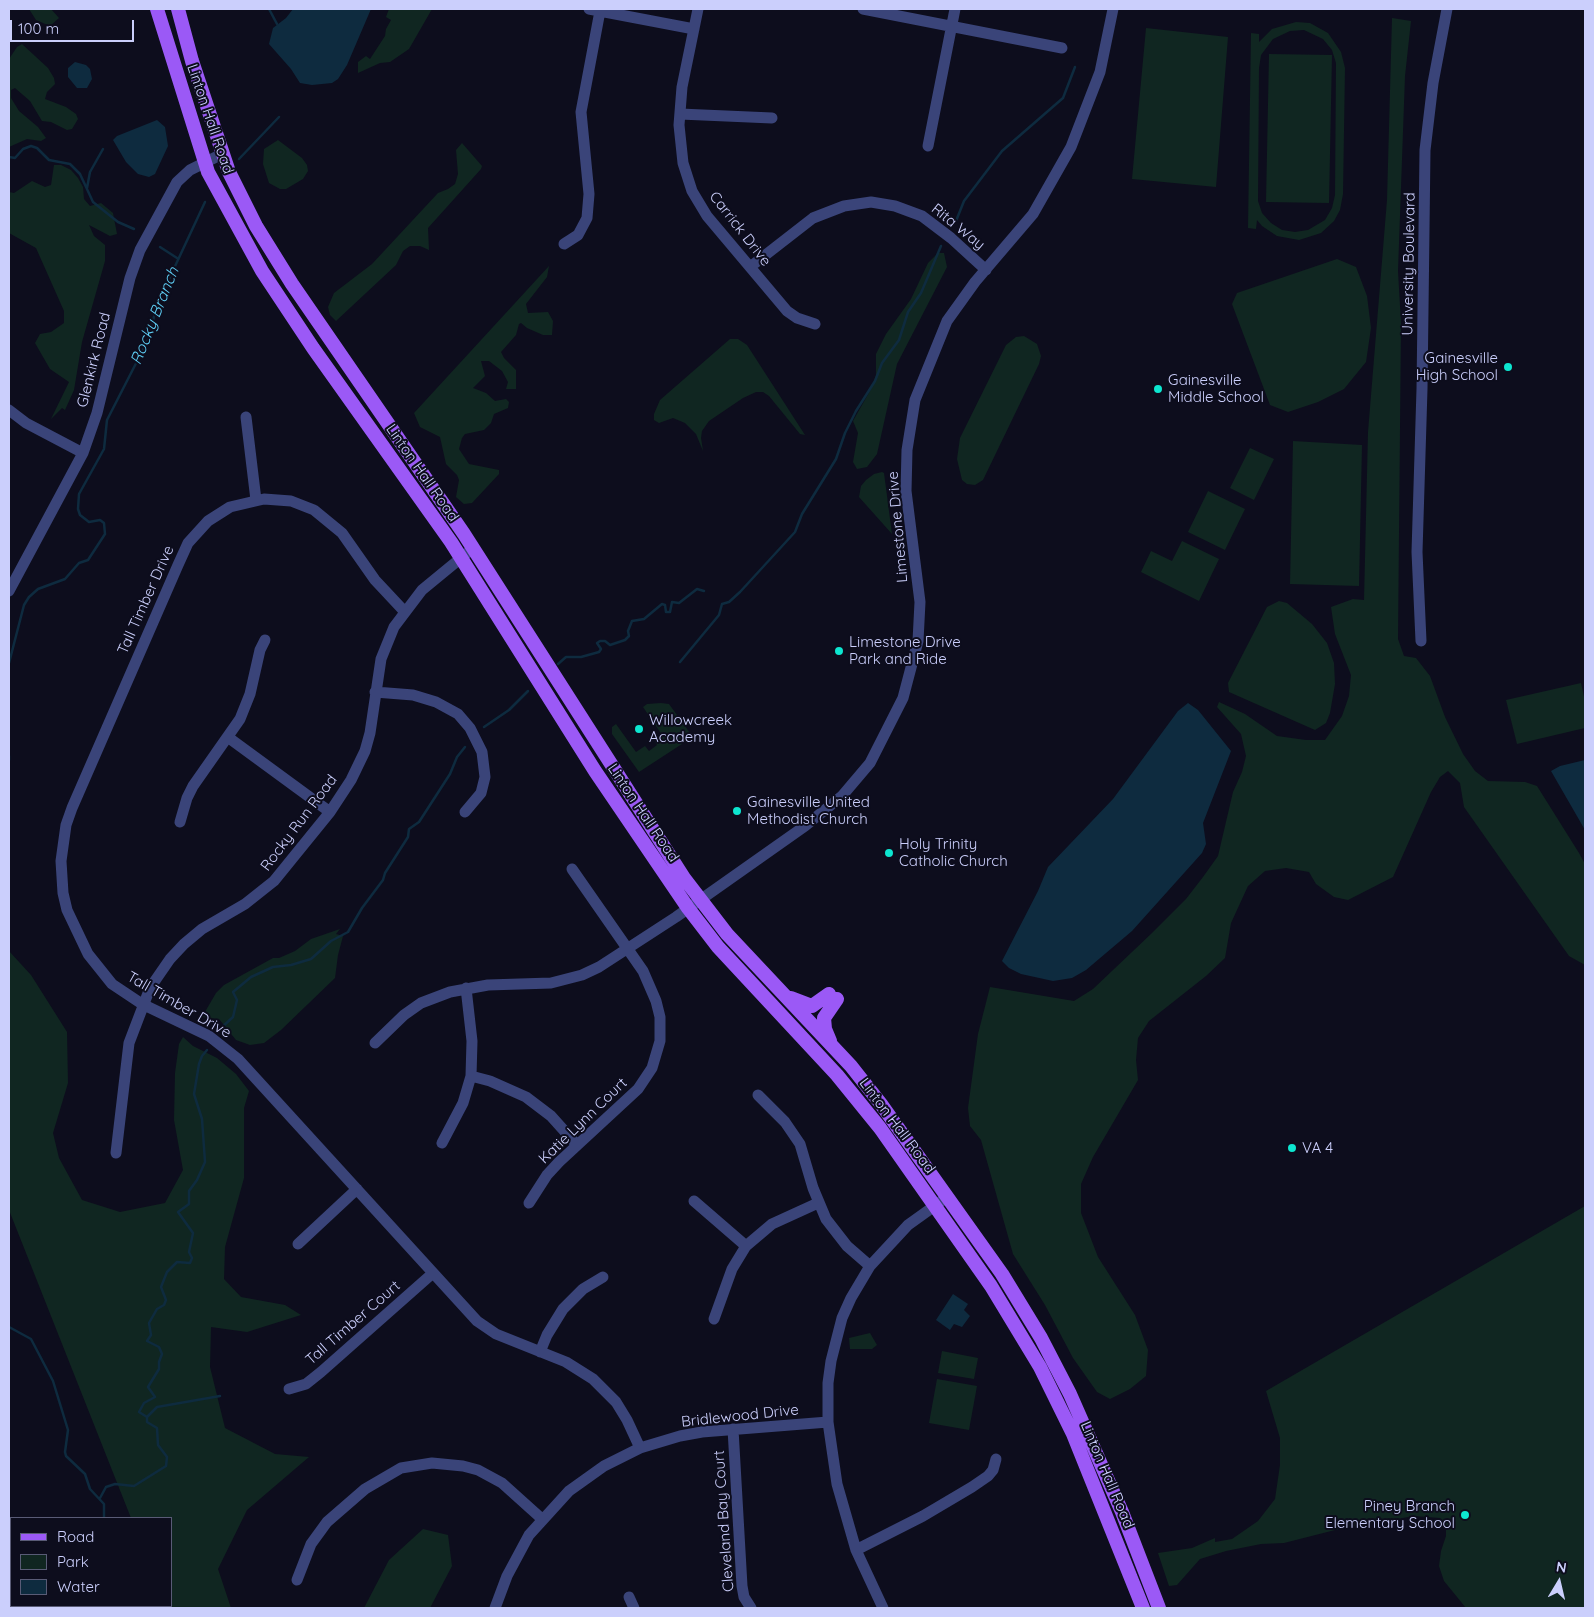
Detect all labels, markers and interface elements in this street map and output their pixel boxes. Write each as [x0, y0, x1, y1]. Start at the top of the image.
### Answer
scale bar [12, 10, 136, 42]
text: 100 m [18, 19, 59, 38]
street label: Linton Hall Road [183, 62, 237, 176]
street label: Carrick Drive [705, 188, 775, 270]
street label: University Boulevard [1399, 192, 1419, 336]
street label: Rita Way [928, 200, 988, 254]
water label: Rocky Branch [127, 265, 183, 367]
street label: Glenkirk Road [74, 311, 114, 409]
place label: Gainesville High School [1416, 349, 1498, 384]
marker: Gainesville High School [1502, 361, 1514, 373]
place label: Gainesville Middle School [1168, 371, 1264, 406]
marker: Gainesville Middle School [1152, 383, 1164, 395]
street label: Linton Hall Road [382, 421, 462, 525]
street label: Limestone Drive [884, 471, 912, 583]
street label: Tall Timber Drive [114, 543, 178, 657]
place label: Limestone Drive Park and Ride [849, 633, 961, 668]
marker: Limestone Drive Park and Ride [833, 645, 845, 657]
place label: Willowcreek Academy [649, 711, 732, 746]
marker: Willowcreek Academy [633, 723, 645, 735]
street label: Linton Hall Road [603, 760, 683, 866]
street label: Rocky Run Road [257, 771, 341, 875]
place label: Gainesville United Methodist Church [747, 793, 870, 828]
marker: Gainesville United Methodist Church [731, 805, 743, 817]
place label: Holy Trinity Catholic Church [899, 835, 1008, 870]
marker: Holy Trinity Catholic Church [883, 847, 895, 859]
street label: Tall Timber Drive [124, 968, 234, 1042]
street label: Katie Lynn Court [535, 1074, 631, 1168]
street label: Linton Hall Road [855, 1075, 939, 1177]
place label: VA 4 [1302, 1139, 1333, 1157]
marker: VA 4 [1286, 1142, 1298, 1154]
street label: Tall Timber Court [302, 1277, 404, 1369]
street label: Bridlewood Drive [680, 1401, 800, 1431]
street label: Linton Hall Road [1076, 1419, 1138, 1531]
street label: Cleveland Bay Court [710, 1450, 738, 1592]
place label: Piney Branch Elementary School [1325, 1497, 1455, 1532]
marker: Piney Branch Elementary School [1459, 1509, 1471, 1521]
legend [10, 1517, 172, 1607]
text: Road [57, 1527, 94, 1546]
text: Park [57, 1552, 89, 1571]
north arrow [1534, 1557, 1584, 1607]
text: N [1555, 1557, 1568, 1577]
text: Water [57, 1577, 100, 1596]

